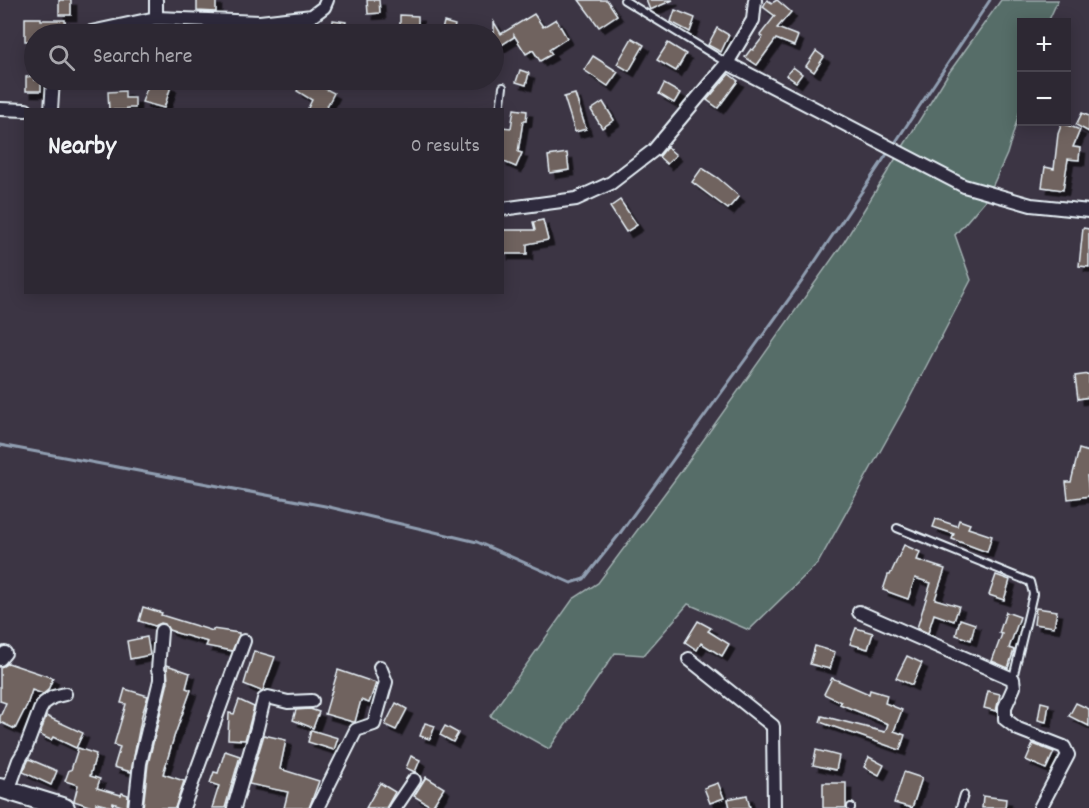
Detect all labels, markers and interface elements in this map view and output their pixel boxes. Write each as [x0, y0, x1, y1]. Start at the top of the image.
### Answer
map controls [1017, 18, 1071, 126]
button: + [1017, 18, 1071, 72]
search box [24, 24, 504, 90]
icon: search [45, 41, 78, 74]
text: Search here [93, 42, 192, 73]
button: − [1017, 72, 1071, 126]
text: Nearby [48, 129, 116, 166]
text: 0 results [411, 133, 480, 161]

